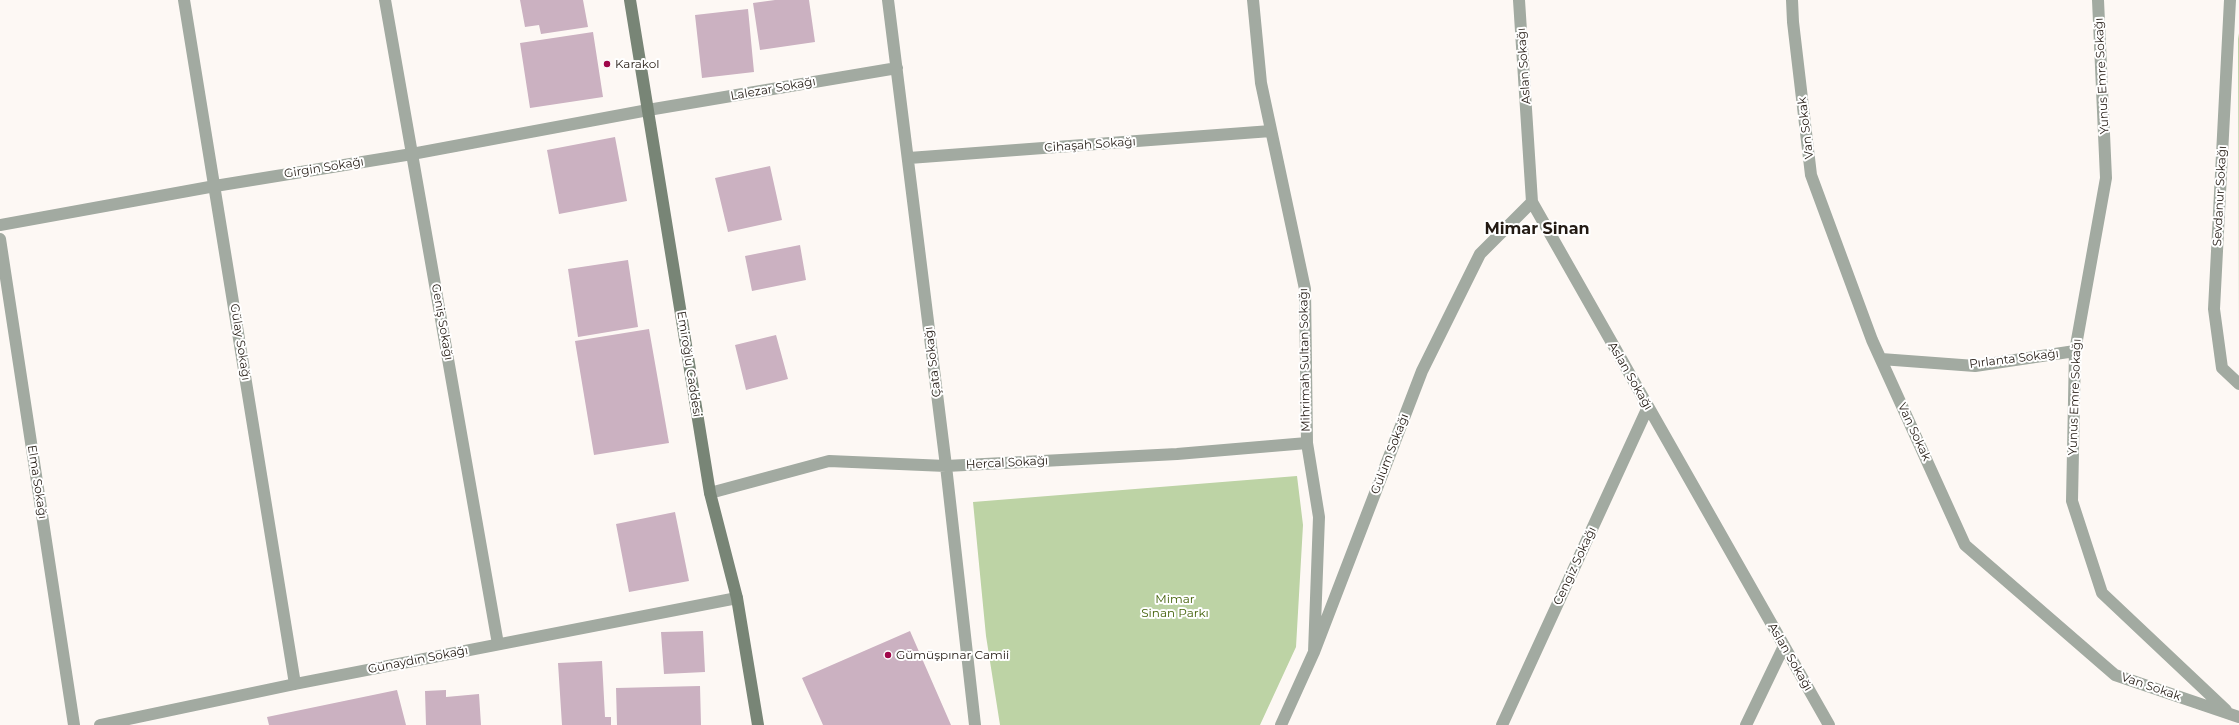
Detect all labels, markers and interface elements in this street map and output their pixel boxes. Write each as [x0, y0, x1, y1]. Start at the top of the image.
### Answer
street label: Yunus Emre Sokağı [2092, 17, 2112, 135]
street label: Aslan Sokağı [1514, 27, 1534, 105]
place label: Karakol [615, 57, 660, 71]
marker: Karakol [602, 59, 612, 69]
street label: Lalezar Sokağı [729, 74, 817, 104]
street label: Van Sokak [1795, 96, 1817, 160]
street label: Cihaşah Sokağı [1044, 135, 1136, 155]
street label: Sevdanur Sokağı [2210, 145, 2230, 247]
street label: Girgin Sokağı [283, 155, 365, 181]
district label: Mimar Sinan [1484, 219, 1590, 239]
street label: Geniş Sokağı [428, 283, 456, 361]
street label: Mihrimah Sultan Sokağı [1297, 288, 1313, 432]
street label: Gülay Sokağı [227, 303, 253, 381]
street label: Emiroğlu Caddesi [674, 310, 704, 418]
street label: Çata Sokağı [922, 326, 944, 398]
street label: Yunus Emre Sokağı [2066, 338, 2084, 456]
street label: Aslan Sokağı [1605, 339, 1655, 413]
street label: Pırlanta Sokağı [1968, 346, 2060, 372]
street label: Van Sokak [1894, 401, 1934, 463]
street label: Gülüm Sokağı [1368, 412, 1412, 496]
street label: Elma Sokağı [24, 444, 50, 520]
street label: Hercal Sokağı [966, 454, 1048, 472]
street label: Cengiz Sokağı [1551, 525, 1599, 607]
park label: Mimar Sinan Parkı [1141, 592, 1209, 620]
street label: Aslan Sokağı [1765, 620, 1815, 694]
street label: Günaydın Sokağı [367, 643, 469, 677]
place label: Gümüşpınar Camii [896, 648, 1009, 662]
marker: Gümüşpınar Camii [883, 650, 893, 660]
street label: Van Sokak [2119, 670, 2183, 704]

